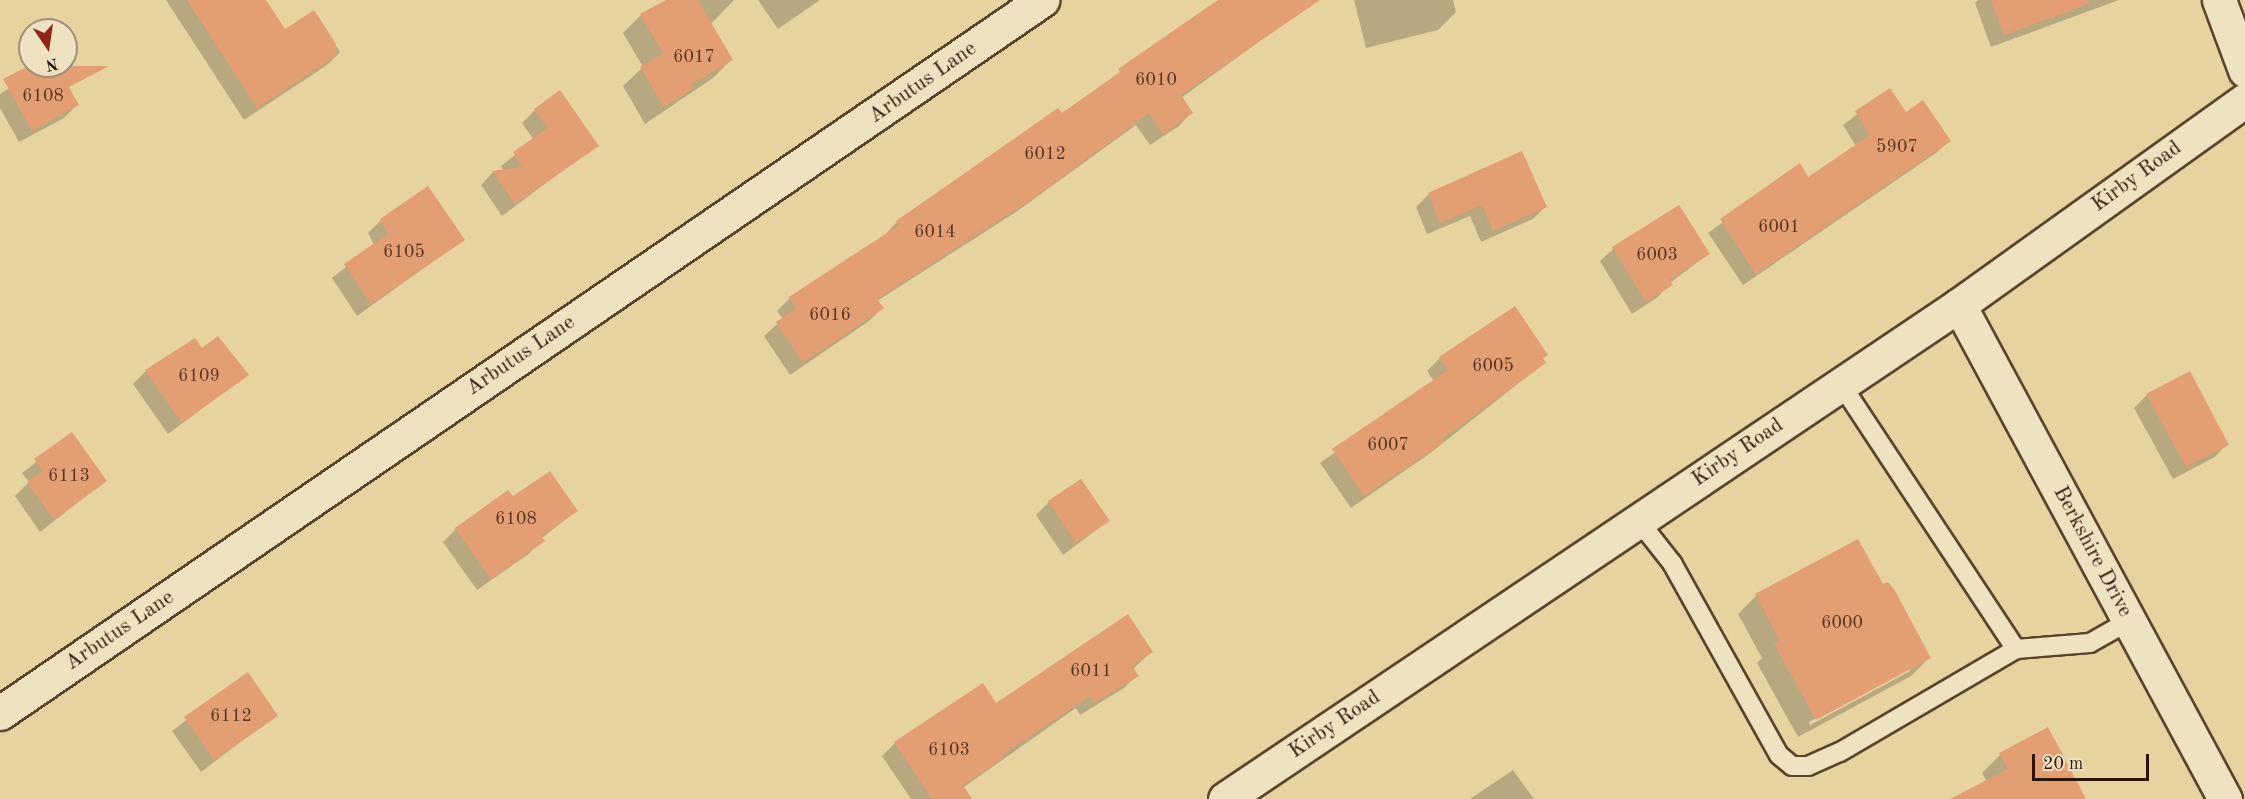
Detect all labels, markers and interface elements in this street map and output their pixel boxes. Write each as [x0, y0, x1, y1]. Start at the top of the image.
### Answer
north arrow [18, 18, 78, 78]
street label: Arbutus Lane [864, 37, 982, 129]
house number: 6017 [673, 46, 715, 68]
text: N [44, 54, 59, 73]
house number: 6010 [1135, 69, 1177, 91]
house number: 6108 [22, 85, 64, 107]
house number: 5907 [1876, 136, 1918, 158]
street label: Kirby Road [2087, 136, 2187, 218]
house number: 6012 [1024, 143, 1066, 165]
house number: 6001 [1758, 216, 1800, 238]
house number: 6014 [914, 221, 956, 243]
house number: 6105 [383, 241, 425, 263]
house number: 6003 [1636, 244, 1678, 266]
house number: 6016 [809, 304, 851, 326]
street label: Arbutus Lane [462, 310, 580, 402]
house number: 6005 [1472, 355, 1514, 377]
house number: 6109 [178, 365, 220, 387]
street label: Kirby Road [1688, 413, 1788, 493]
house number: 6007 [1367, 434, 1409, 456]
house number: 6113 [48, 465, 90, 487]
street label: Berkshire Drive [2047, 482, 2137, 622]
house number: 6108 [495, 508, 537, 530]
street label: Arbutus Lane [61, 585, 179, 677]
house number: 6000 [1821, 612, 1863, 634]
house number: 6011 [1070, 660, 1112, 682]
street label: Kirby Road [1285, 685, 1385, 765]
house number: 6112 [210, 705, 252, 727]
house number: 6103 [928, 739, 970, 761]
scale bar [2035, 742, 2152, 780]
text: 20 m [2043, 755, 2083, 773]

